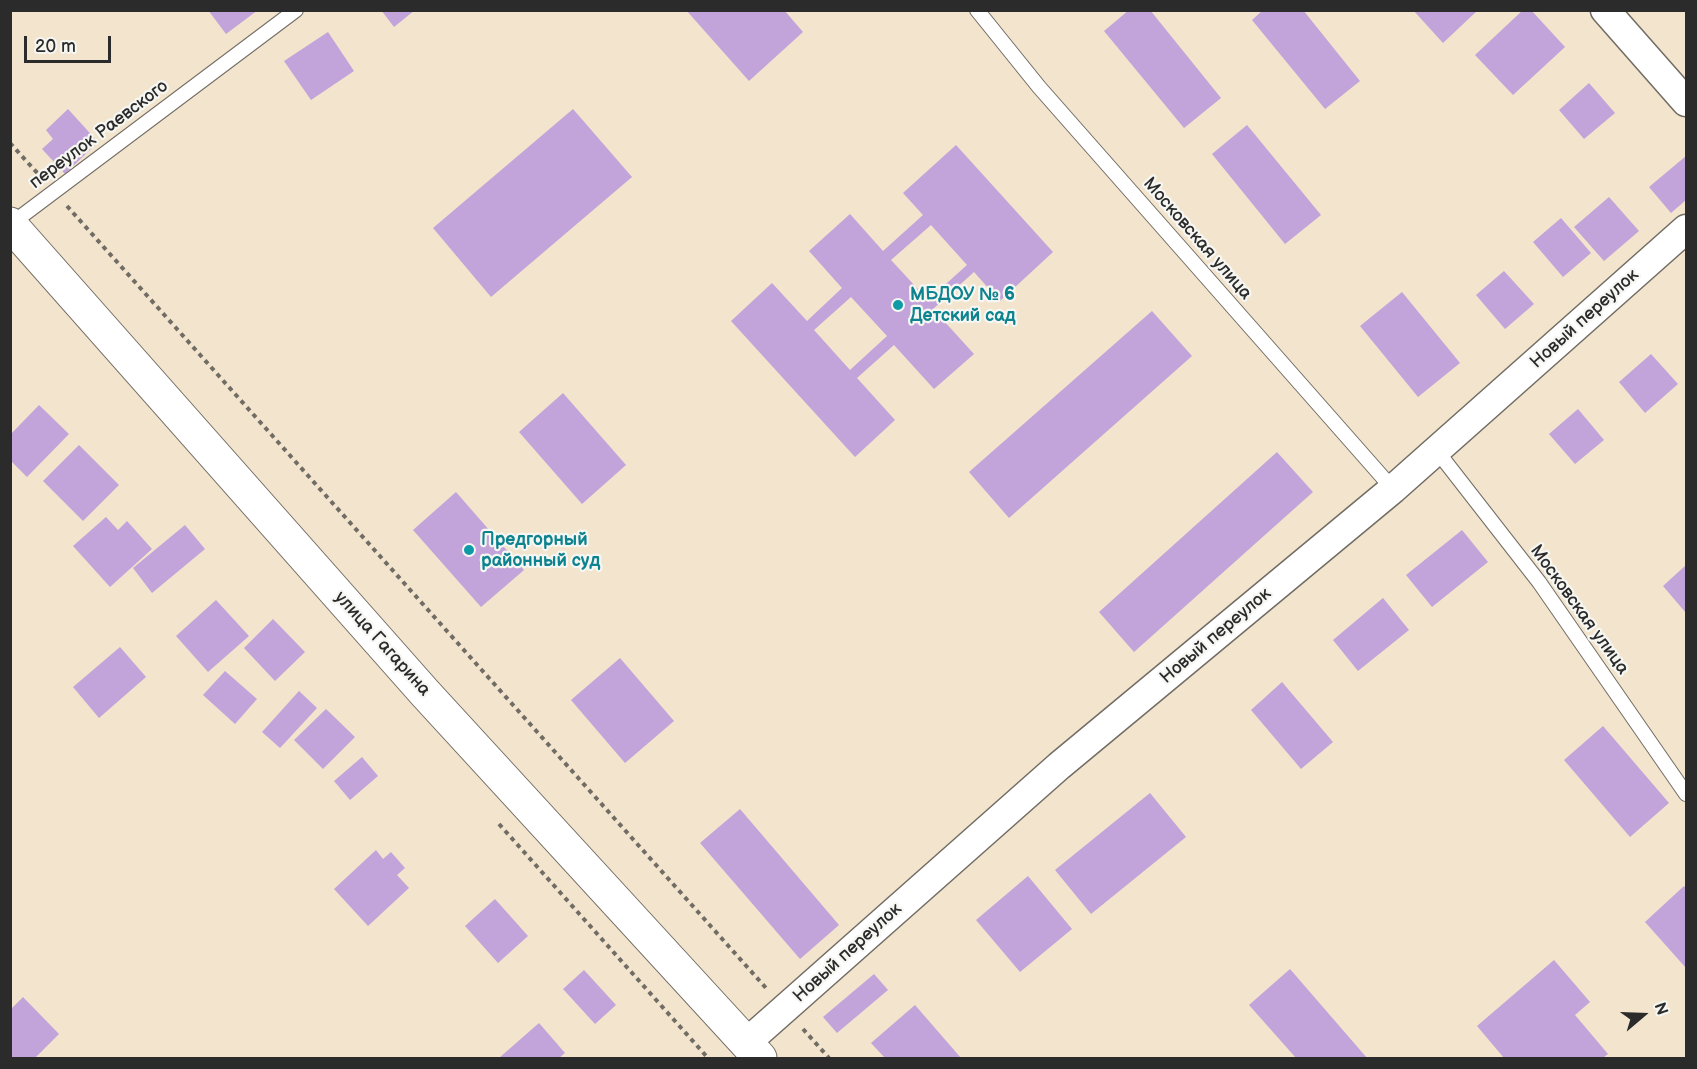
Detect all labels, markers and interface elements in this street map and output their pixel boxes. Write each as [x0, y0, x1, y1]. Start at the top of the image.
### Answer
scale bar [27, 24, 114, 62]
text: 20 m [35, 36, 76, 57]
street label: переулок Раевского [25, 76, 173, 194]
street label: Московская улица [1138, 174, 1256, 304]
street label: Новый переулок [1526, 265, 1644, 373]
place label: МБДОУ № 6 Детский сад [910, 284, 1015, 326]
marker: МБДОУ № 6 Детский сад [891, 298, 905, 312]
place label: Предгорный районный суд [481, 529, 600, 572]
street label: Московская улица [1525, 541, 1633, 679]
marker: Предгорный районный суд [462, 543, 476, 557]
street label: Новый переулок [1156, 583, 1276, 689]
street label: улица Гагарина [329, 587, 435, 701]
street label: Новый переулок [789, 899, 907, 1007]
north arrow [1613, 985, 1673, 1045]
text: N [1650, 1000, 1671, 1018]

